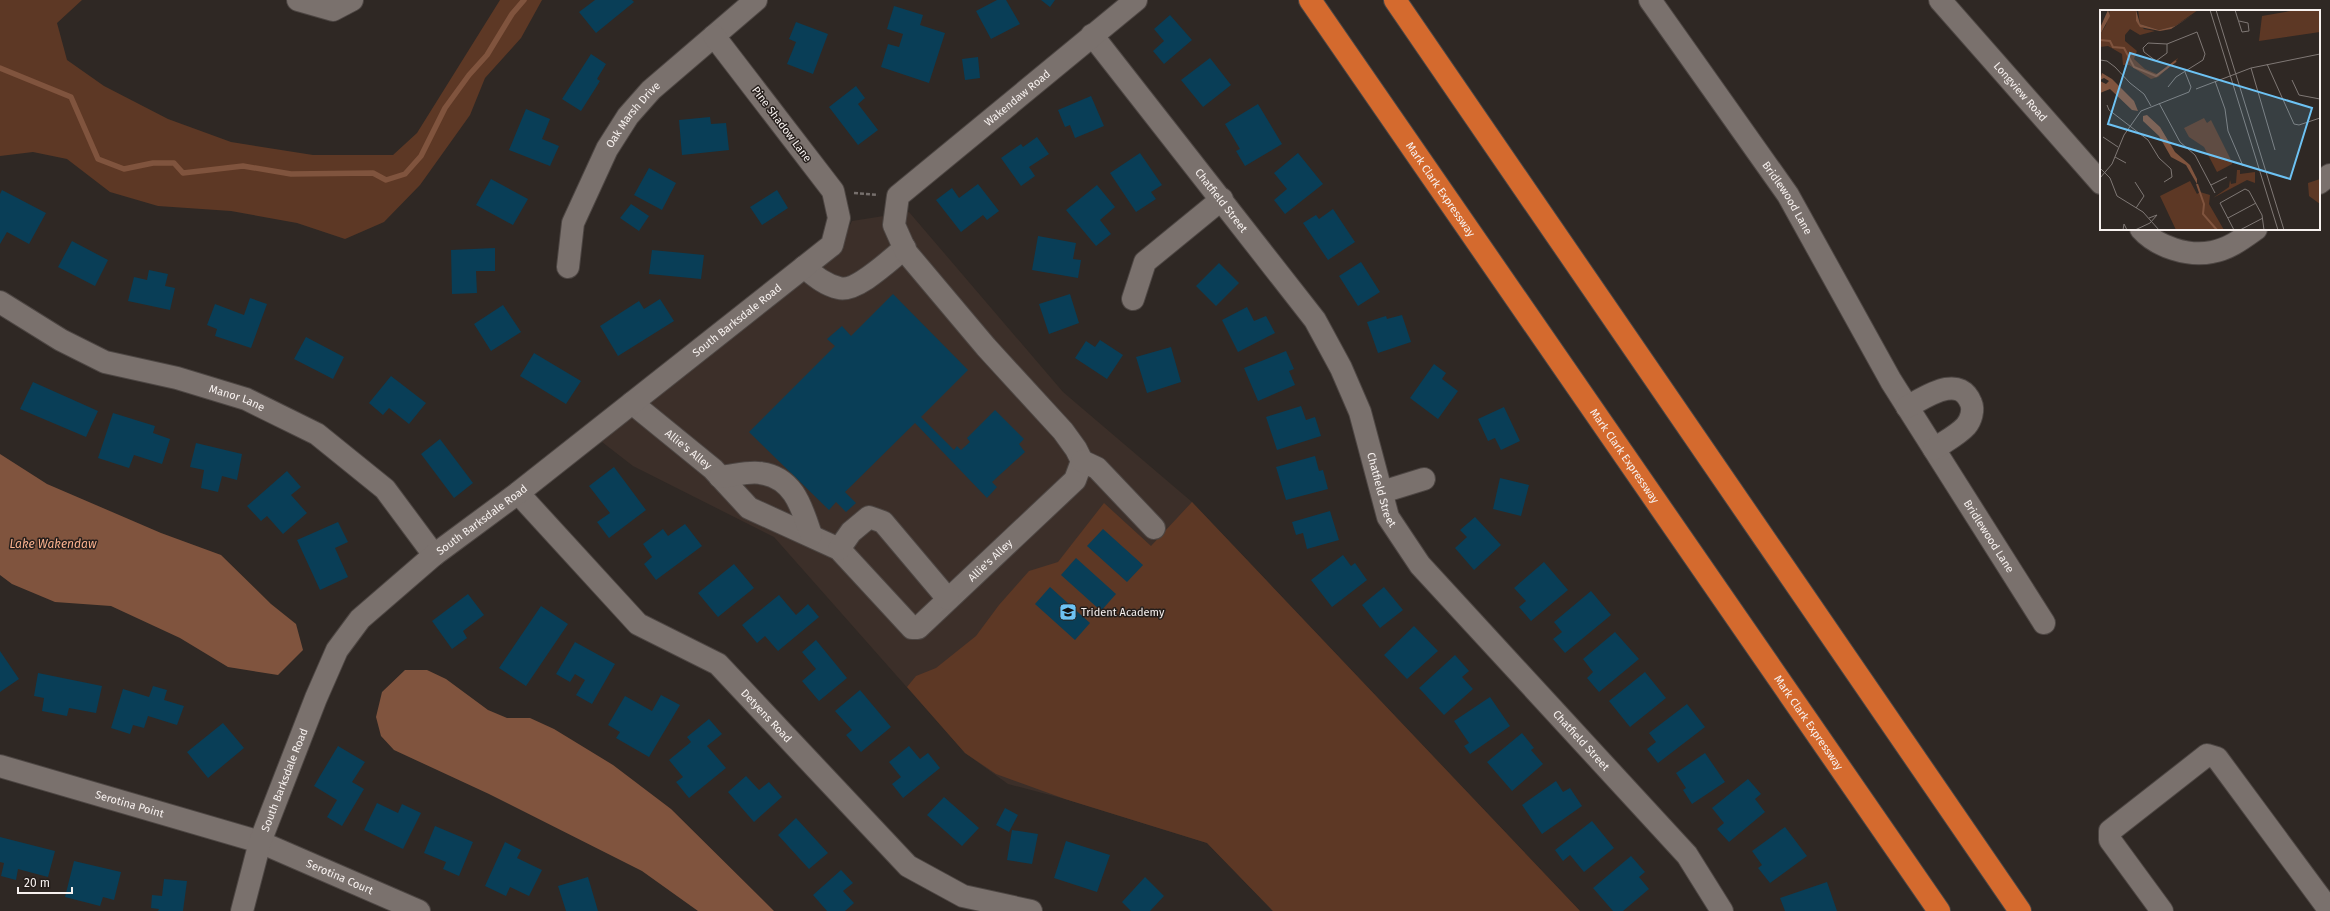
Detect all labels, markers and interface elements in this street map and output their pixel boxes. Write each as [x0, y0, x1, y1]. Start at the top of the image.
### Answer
inset map [2100, 10, 2320, 230]
street label: Longview Road [1991, 60, 2050, 124]
street label: Wakendaw Road [982, 67, 1053, 129]
street label: Oak Marsh Drive [603, 79, 663, 150]
street label: Pine Shadow Lane [749, 84, 814, 165]
street label: Mark Clark Expressway [1403, 140, 1478, 240]
street label: Bridlewood Lane [1759, 159, 1815, 237]
street label: Chatfield Street [1192, 166, 1250, 235]
street label: South Barksdale Road [690, 281, 784, 360]
street label: Manor Lane [207, 382, 267, 414]
street label: Mark Clark Expressway [1587, 406, 1662, 507]
street label: Allie's Alley [662, 427, 715, 473]
street label: Chatfield Street [1364, 451, 1399, 530]
street label: South Barksdale Road [434, 482, 530, 558]
street label: Bridlewood Lane [1961, 497, 2017, 575]
street label: Allie's Alley [965, 536, 1016, 584]
water label: Lake Wakendaw [10, 537, 97, 551]
school or university icon: Trident Academy [1058, 602, 1078, 622]
place label: Trident Academy [1081, 606, 1165, 619]
street label: Mark Clark Expressway [1771, 673, 1846, 773]
street label: Detyens Road [738, 687, 794, 745]
street label: Chatfield Street [1550, 708, 1612, 773]
street label: South Barksdale Road [259, 727, 311, 834]
street label: Serotina Point [94, 788, 165, 821]
street label: Serotina Court [304, 857, 375, 897]
scale bar [18, 869, 72, 895]
text: 20 m [24, 876, 50, 890]

